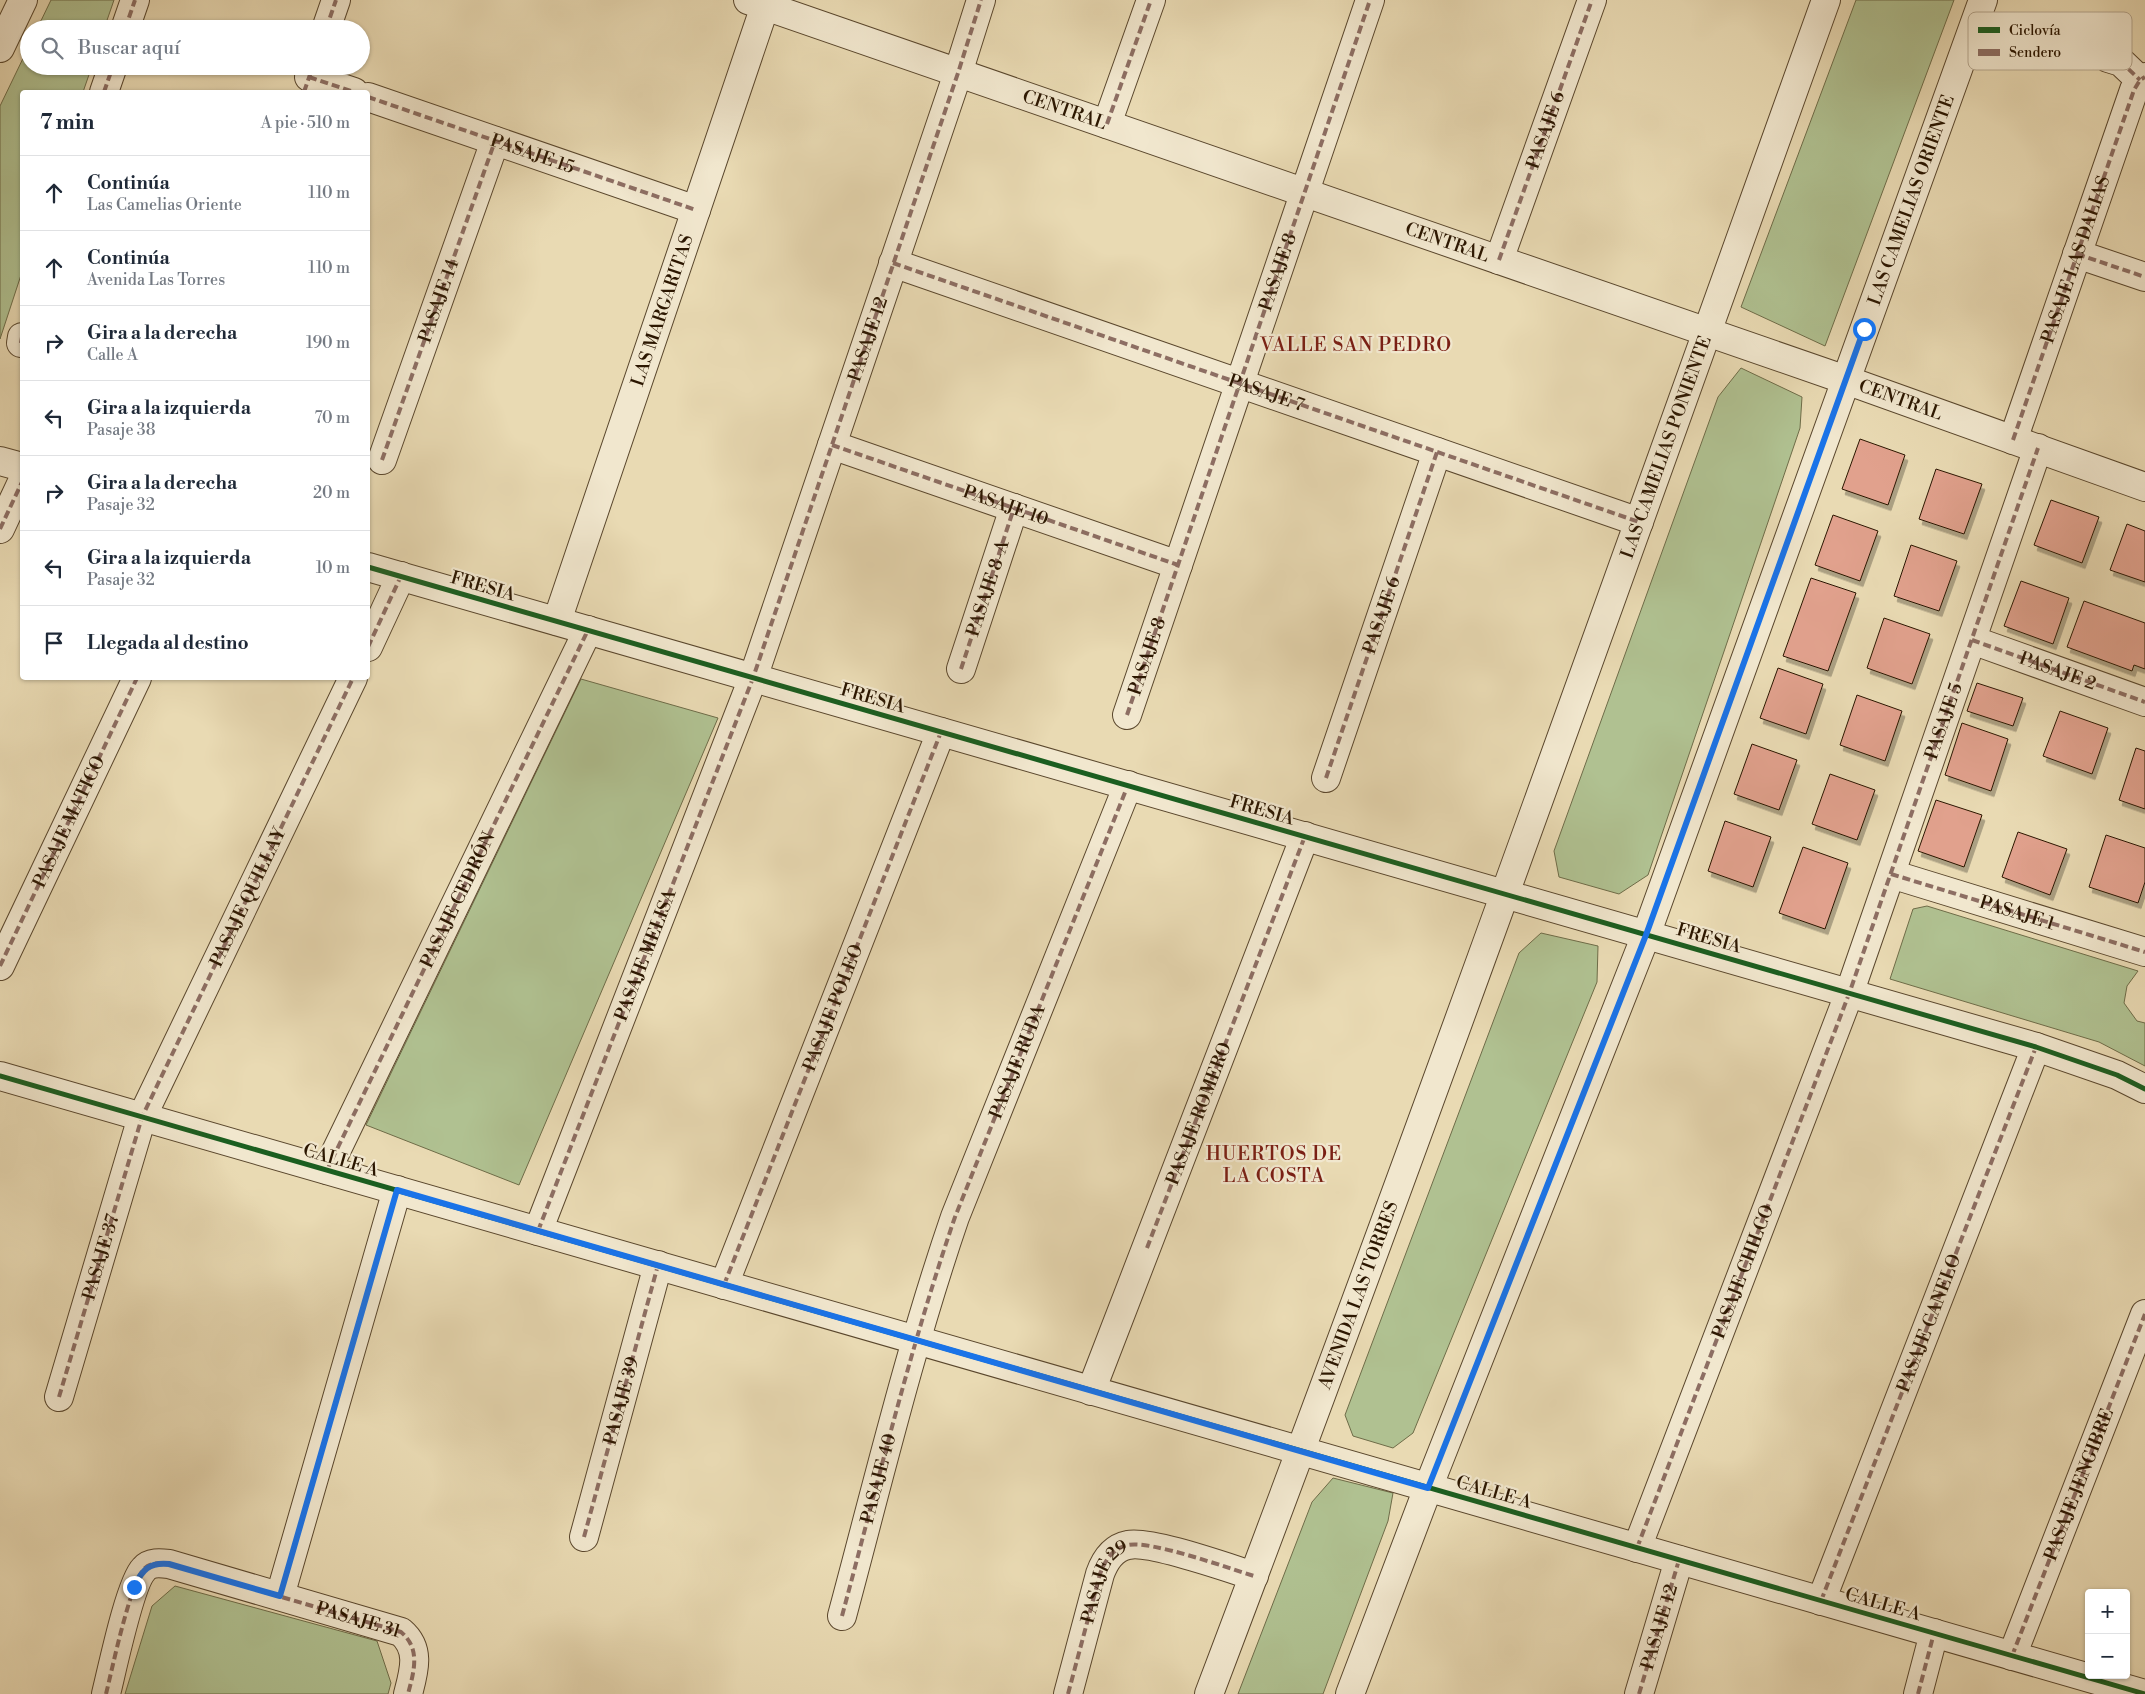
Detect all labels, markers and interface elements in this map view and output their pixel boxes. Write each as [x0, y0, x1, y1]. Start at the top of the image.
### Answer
legend [1968, 12, 2132, 70]
search box [20, 20, 370, 75]
text: Ciclovía [2009, 22, 2062, 40]
icon: search [38, 34, 66, 62]
text: Buscar aquí [78, 36, 180, 60]
text: Sendero [2009, 44, 2061, 62]
street label: CENTRAL [1019, 85, 1110, 135]
street label: PASAJE 6 [1522, 88, 1570, 172]
street label: LAS CAMELIAS ORIENTE [1863, 92, 1960, 309]
text: 7 min [40, 110, 94, 136]
text: A pie · 510 m [261, 113, 350, 133]
street label: PASAJE 15 [487, 129, 578, 179]
text: Continúa [87, 171, 170, 195]
street label: PASAJE LAS DALIAS [2036, 173, 2115, 346]
icon: ahead [40, 179, 68, 207]
text: 110 m [308, 183, 350, 203]
text: Las Camelias Oriente [87, 195, 242, 215]
street label: CENTRAL [1402, 217, 1492, 268]
street label: PASAJE 8 [1254, 230, 1302, 314]
street label: LAS MARGARITAS [626, 232, 699, 389]
text: Continúa [87, 246, 170, 270]
icon: ahead [40, 254, 68, 282]
street label: PASAJE 14 [413, 255, 464, 346]
text: 110 m [308, 258, 350, 278]
text: Avenida Las Torres [87, 270, 225, 290]
street label: PASAJE 12 [843, 294, 893, 385]
route start [1853, 318, 1876, 341]
text: Gira a la derecha [87, 321, 237, 345]
icon: right [40, 329, 68, 357]
text: 190 m [306, 333, 350, 353]
district label: VALLE SAN PEDRO [1259, 333, 1452, 357]
street label: LAS CAMELIAS PONIENTE [1616, 333, 1717, 562]
text: Calle A [87, 345, 138, 365]
street label: PASAJE 7 [1225, 369, 1307, 417]
street label: CENTRAL [1856, 375, 1946, 426]
text: Gira a la izquierda [87, 396, 251, 420]
icon: left [40, 404, 68, 432]
text: 70 m [314, 408, 350, 428]
text: Pasaje 38 [87, 420, 155, 440]
text: Gira a la derecha [87, 471, 237, 495]
icon: right [40, 479, 68, 507]
street label: PASAJE 10 [960, 480, 1052, 531]
text: 20 m [313, 483, 350, 503]
text: Pasaje 32 [87, 495, 155, 515]
street label: PASAJE 8-A [961, 537, 1015, 640]
text: Gira a la izquierda [87, 546, 251, 570]
icon: left [40, 554, 68, 582]
text: 10 m [316, 558, 350, 578]
street label: FRESIA [448, 566, 519, 607]
text: Pasaje 32 [87, 570, 155, 590]
street label: PASAJE 6 [1358, 573, 1406, 657]
street label: PASAJE 8 [1124, 614, 1171, 698]
icon: arrive [40, 629, 68, 657]
text: Llegada al destino [87, 631, 249, 655]
street label: PASAJE 2 [2016, 647, 2099, 696]
street label: FRESIA [838, 678, 909, 719]
street label: PASAJE 5 [1920, 680, 1968, 763]
street label: PASAJE MATICO [28, 752, 110, 891]
street label: FRESIA [1227, 790, 1298, 831]
street label: PASAJE QUILLAY [205, 823, 292, 971]
street label: PASAJE CEDRÓN [415, 828, 501, 972]
street label: PASAJE MELISA [610, 886, 682, 1024]
street label: PASAJE 1 [1977, 891, 2058, 936]
street label: FRESIA [1674, 918, 1745, 959]
street label: PASAJE POLEO [798, 941, 869, 1075]
street label: PASAJE RUDA [985, 1001, 1051, 1122]
street label: PASAJE ROMERO [1161, 1039, 1237, 1188]
street label: CALLE A [300, 1139, 382, 1182]
district label: HUERTOS DE LA COSTA [1206, 1142, 1342, 1188]
street label: AVENIDA LAS TORRES [1313, 1198, 1404, 1393]
street label: PASAJE CHILCO [1707, 1201, 1779, 1342]
street label: PASAJE 37 [77, 1211, 125, 1303]
street label: PASAJE CANELO [1892, 1251, 1967, 1396]
street label: PASAJE 39 [598, 1354, 645, 1448]
street label: PASAJE JENGIBRE [2039, 1405, 2119, 1564]
street label: PASAJE 40 [856, 1431, 902, 1526]
street label: CALLE A [1453, 1471, 1535, 1514]
street label: PASAJE 29 [1076, 1535, 1131, 1626]
route end [123, 1576, 146, 1599]
street label: PASAJE 12 [1636, 1581, 1683, 1673]
street label: CALLE A [1842, 1583, 1924, 1626]
map controls [2085, 1589, 2130, 1679]
button: + [2085, 1589, 2130, 1634]
street label: PASAJE 31 [313, 1597, 403, 1643]
button: − [2085, 1634, 2130, 1679]

